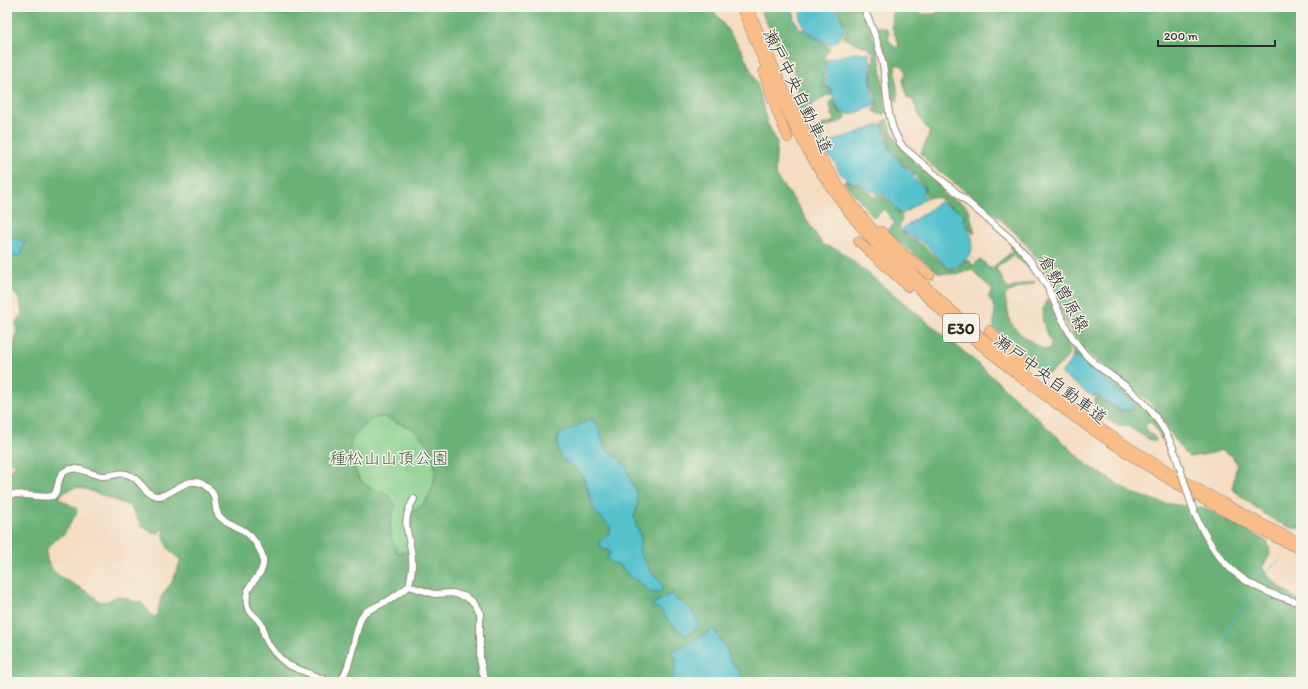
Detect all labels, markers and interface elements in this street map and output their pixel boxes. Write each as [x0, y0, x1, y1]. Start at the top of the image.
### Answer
scale bar [1158, 22, 1275, 48]
street label: 瀬戸中央自動車道 [759, 25, 837, 157]
text: 200 m [1164, 29, 1198, 43]
street label: 倉敷曽原線 [1035, 251, 1093, 335]
road number: E30 [943, 314, 979, 342]
street label: 瀬戸中央自動車道 [991, 330, 1111, 428]
park label: 種松山山頂公園 [330, 448, 449, 468]

